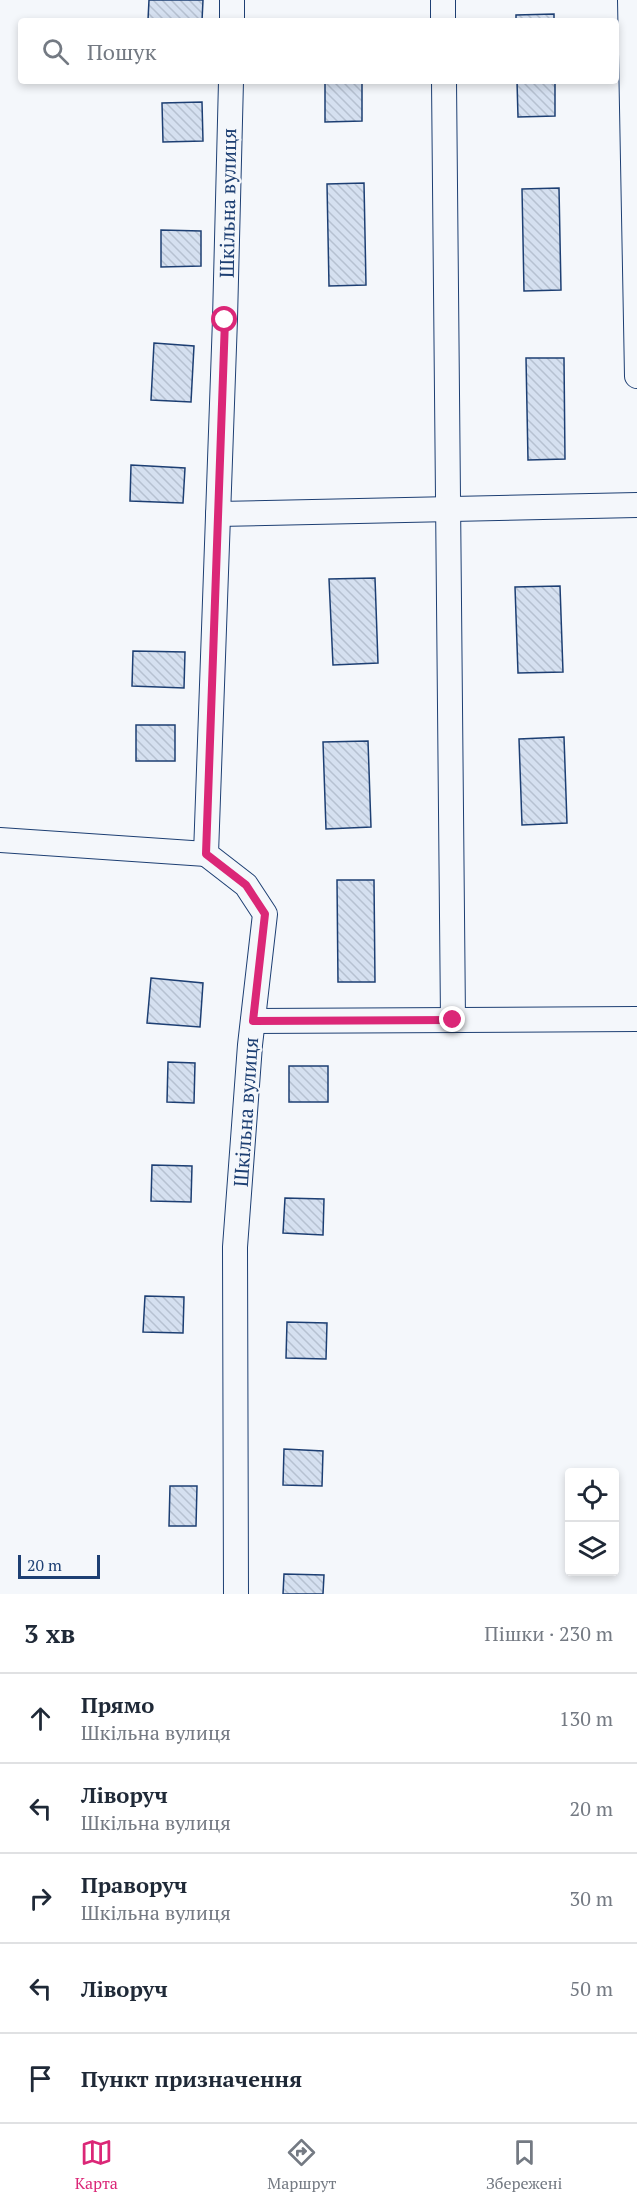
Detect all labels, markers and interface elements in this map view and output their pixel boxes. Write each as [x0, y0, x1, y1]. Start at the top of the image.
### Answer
search box [18, 18, 619, 84]
icon: search [39, 35, 72, 68]
text: Пошук [87, 37, 156, 66]
street label: Шкільна вулиця [213, 128, 242, 278]
route start [211, 306, 237, 332]
route end [439, 1006, 465, 1032]
street label: Шкільна вулиця [227, 1036, 264, 1188]
map controls [565, 1468, 619, 1576]
button: locate [565, 1468, 619, 1522]
button: layers [565, 1522, 619, 1576]
scale bar [18, 1552, 100, 1580]
text: 20 m [27, 1554, 62, 1576]
text: 3 хв [24, 1616, 75, 1650]
text: Пішки · 230 m [484, 1620, 613, 1647]
text: Прямо [81, 1690, 154, 1719]
icon: ahead [24, 1702, 57, 1735]
text: 130 m [559, 1705, 613, 1732]
text: Шкільна вулиця [81, 1719, 231, 1746]
text: Ліворуч [81, 1780, 168, 1809]
icon: left [24, 1792, 57, 1825]
text: 20 m [570, 1795, 613, 1822]
text: Шкільна вулиця [81, 1809, 231, 1836]
text: Праворуч [81, 1870, 187, 1899]
icon: right [24, 1882, 57, 1915]
text: 30 m [570, 1885, 613, 1912]
text: Шкільна вулиця [81, 1899, 231, 1926]
icon: left [24, 1972, 57, 2005]
text: Ліворуч [81, 1974, 168, 2003]
text: 50 m [570, 1975, 613, 2002]
icon: arrive [24, 2062, 57, 2095]
text: Пункт призначення [81, 2064, 302, 2093]
tab: Карта [75, 2136, 118, 2194]
tab: Маршрут [267, 2136, 337, 2194]
tab: Збережені [486, 2136, 562, 2194]

